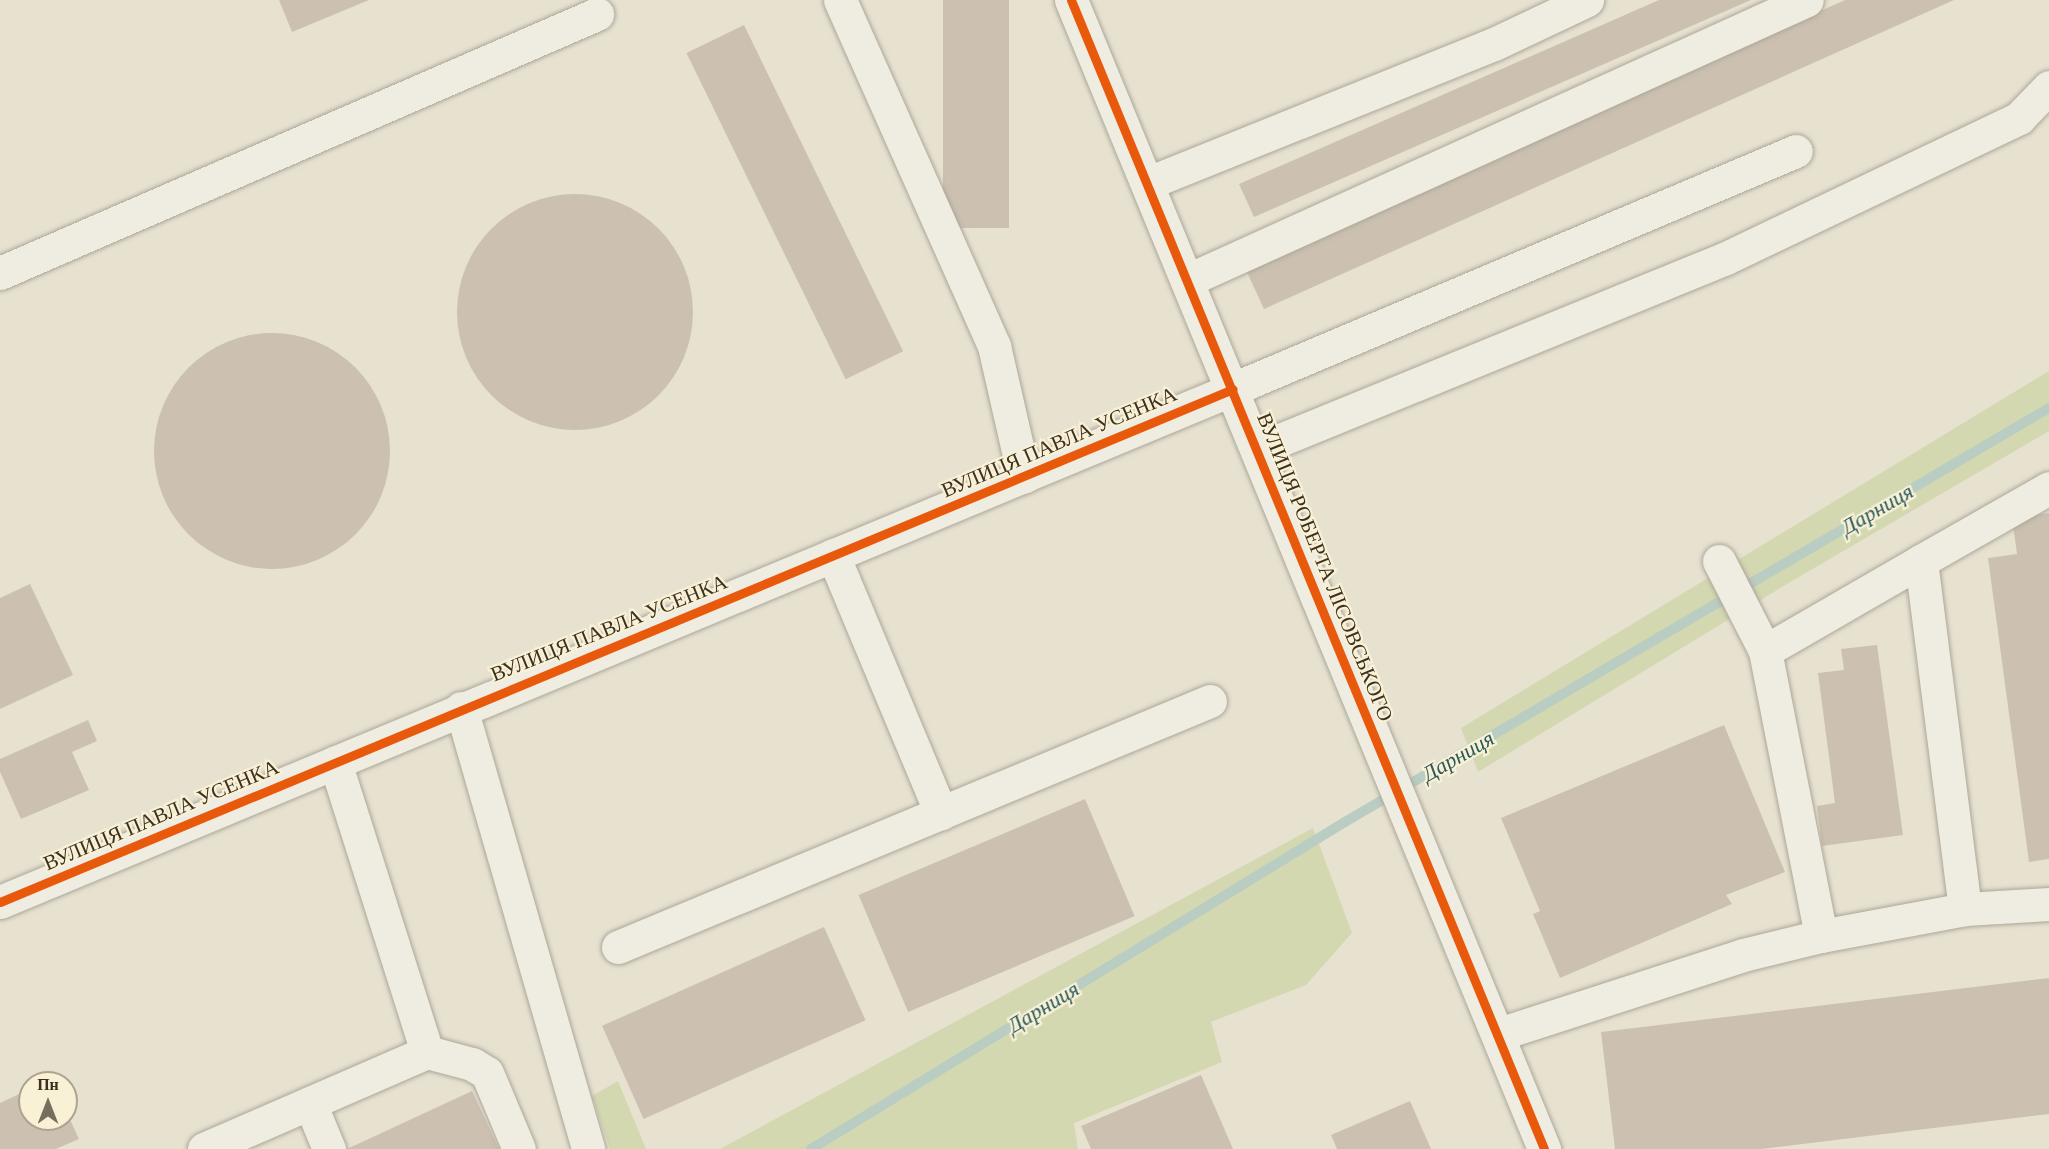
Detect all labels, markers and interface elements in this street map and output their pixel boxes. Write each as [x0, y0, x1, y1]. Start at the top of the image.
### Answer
street label: ВУЛИЦЯ ПАВЛА УСЕНКА [938, 381, 1180, 503]
street label: ВУЛИЦЯ РОБЕРТА ЛІСОВСЬКОГО [1251, 409, 1399, 725]
water label: Дарниця [1836, 478, 1918, 540]
street label: ВУЛИЦЯ ПАВЛА УСЕНКА [487, 569, 731, 687]
water label: Дарниця [1417, 725, 1499, 787]
street label: ВУЛИЦЯ ПАВЛА УСЕНКА [40, 754, 282, 876]
water label: Дарниця [1002, 975, 1084, 1039]
north arrow [18, 1071, 78, 1131]
text: Пн [37, 1076, 59, 1093]

